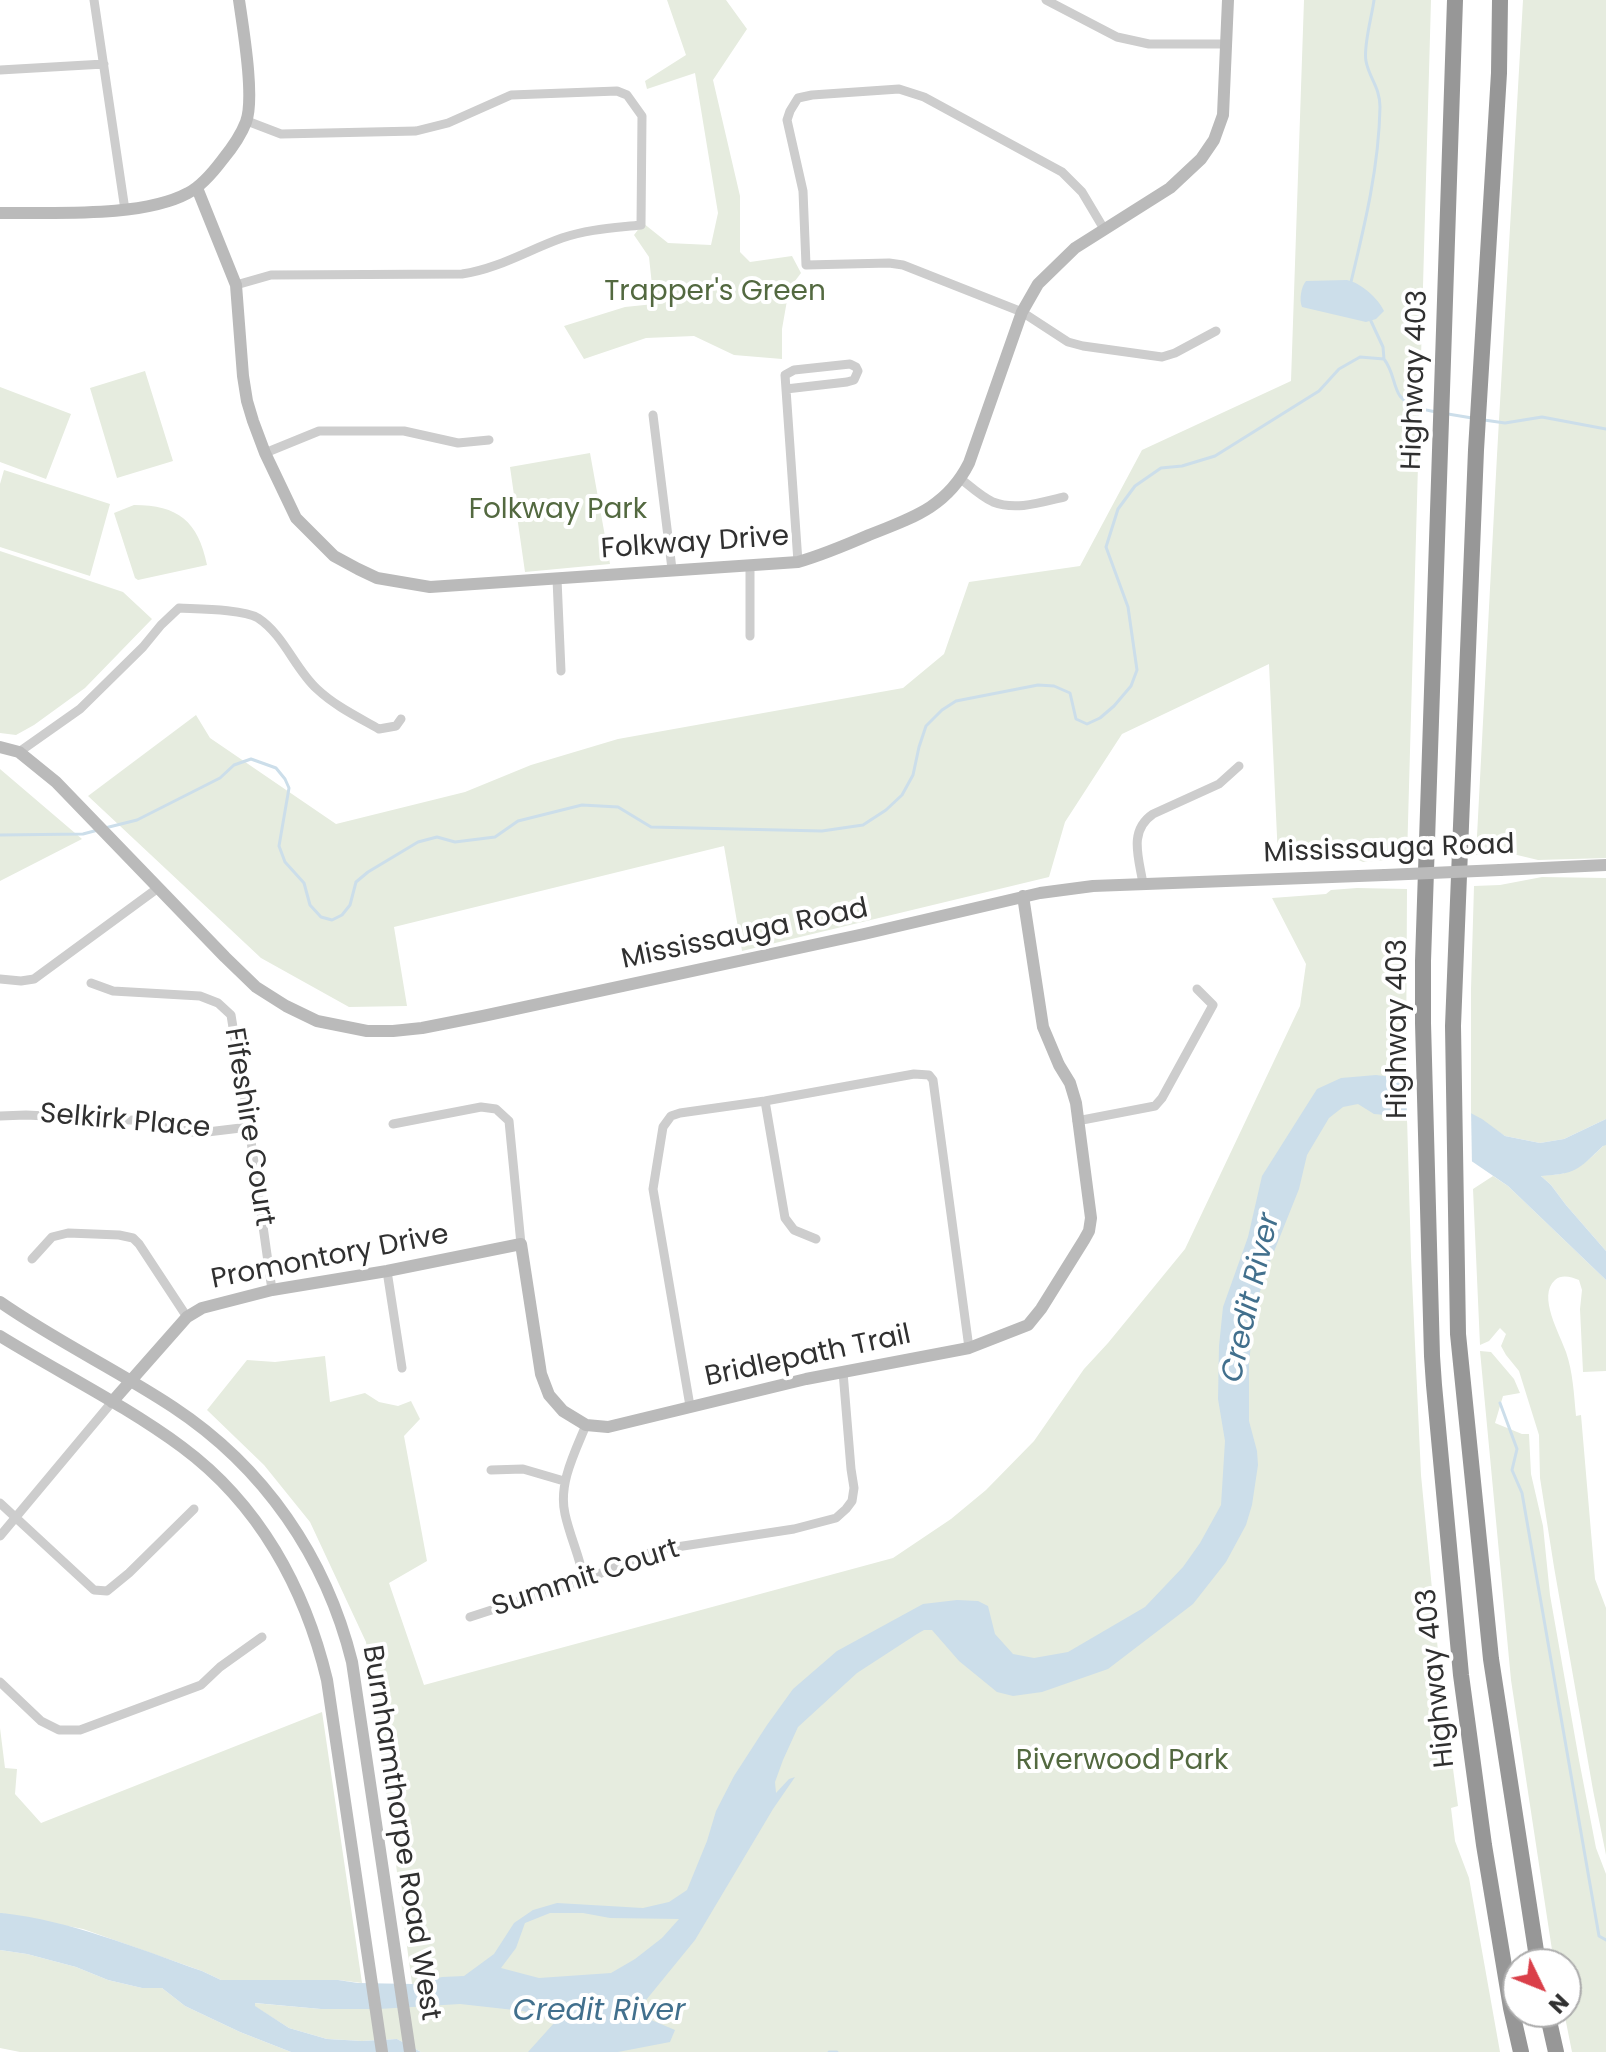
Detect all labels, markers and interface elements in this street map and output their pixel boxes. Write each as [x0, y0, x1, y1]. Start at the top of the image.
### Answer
park label: Trapper's Green [604, 276, 826, 310]
street label: Highway 403 [1396, 290, 1436, 470]
park label: Folkway Park [469, 494, 647, 528]
street label: Folkway Drive [600, 521, 790, 567]
street label: Mississauga Road [1263, 829, 1515, 871]
street label: Mississauga Road [619, 892, 871, 978]
street label: Highway 403 [1382, 939, 1416, 1119]
street label: Fifeshire Court [216, 1025, 280, 1229]
street label: Selkirk Place [39, 1098, 211, 1146]
water label: Credit River [1215, 1210, 1289, 1386]
street label: Promontory Drive [208, 1218, 452, 1298]
street label: Bridlepath Trail [702, 1319, 914, 1395]
street label: Summit Court [488, 1533, 684, 1625]
street label: Highway 403 [1411, 1587, 1463, 1769]
street label: Burnhamthorpe Road West [354, 1643, 446, 2023]
park label: Riverwood Park [1016, 1745, 1228, 1779]
north arrow [1502, 1948, 1582, 2028]
text: N [1541, 1987, 1575, 2020]
water label: Credit River [513, 1994, 685, 2030]

